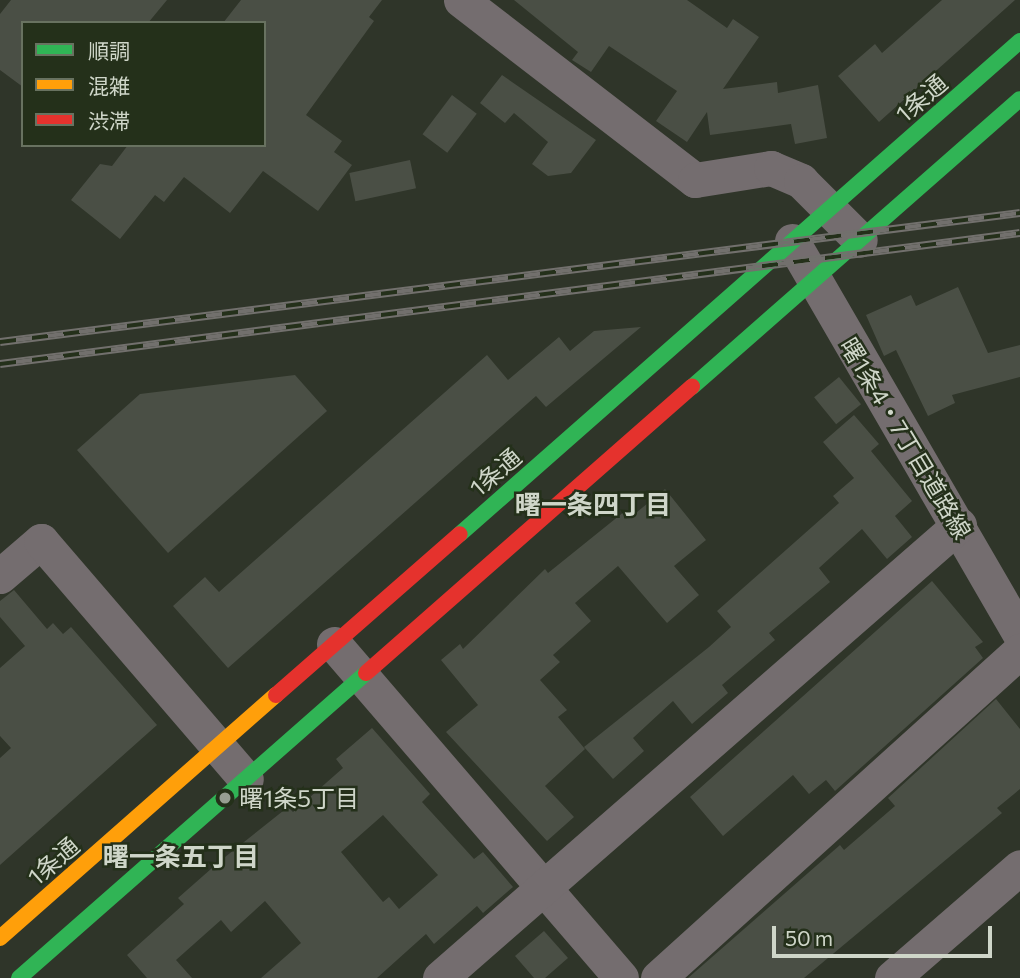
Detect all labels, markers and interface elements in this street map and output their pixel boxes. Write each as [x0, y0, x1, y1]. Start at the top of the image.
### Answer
legend [21, 21, 266, 147]
text: 順調 [88, 38, 130, 63]
street label: 1条通 [890, 68, 952, 128]
text: 混雑 [88, 73, 130, 98]
text: 渋滞 [88, 108, 130, 133]
street label: 曙1条4・7丁目道路線 [835, 332, 977, 544]
street label: 1条通 [464, 442, 526, 502]
district label: 曙一条四丁目 [515, 488, 671, 520]
place label: 曙1条5丁目 [239, 784, 359, 812]
marker: 曙1条5丁目 [217, 790, 233, 806]
street label: 1条通 [22, 831, 84, 891]
district label: 曙一条五丁目 [103, 840, 259, 872]
scale bar [775, 912, 996, 956]
text: 50 m [785, 925, 833, 950]

